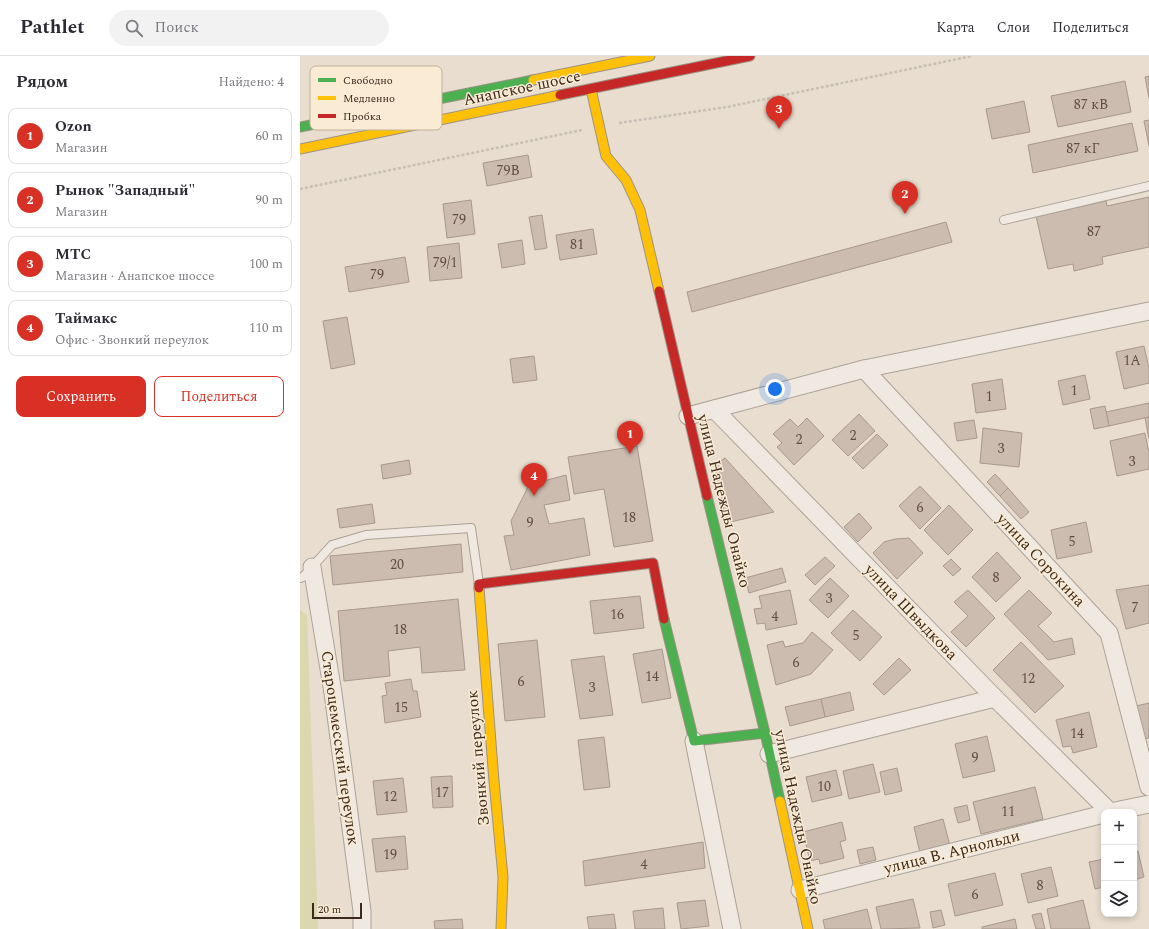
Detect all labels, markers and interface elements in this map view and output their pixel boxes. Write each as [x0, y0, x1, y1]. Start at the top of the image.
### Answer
search box [109, 10, 389, 46]
text: Pathlet [20, 13, 85, 42]
text: Поиск [155, 16, 199, 39]
icon: search [123, 17, 145, 39]
text: Карта [936, 17, 975, 38]
text: Слои [997, 17, 1030, 38]
text: Поделиться [1052, 17, 1129, 38]
street label: Анапское шоссе [461, 64, 583, 112]
legend [310, 66, 442, 130]
text: Рядом [16, 69, 68, 95]
text: Найдено: 4 [218, 72, 284, 92]
text: Свободно [343, 72, 393, 89]
text: Медленно [343, 90, 395, 107]
house number: 87 кВ [1074, 94, 1108, 115]
pin: 3 [766, 96, 792, 129]
text: Пробка [343, 108, 382, 125]
text: Ozon [55, 115, 92, 138]
text: 1 [26, 126, 34, 146]
text: 60 m [256, 126, 283, 146]
text: Магазин [55, 138, 107, 158]
house number: 87 кГ [1066, 138, 1100, 159]
house number: 79В [496, 160, 520, 181]
text: Рынок "Западный" [55, 179, 195, 202]
pin: 2 [892, 181, 918, 214]
text: 2 [26, 190, 34, 210]
text: 90 m [256, 190, 283, 210]
text: Магазин [55, 202, 107, 222]
house number: 79 [452, 209, 466, 230]
house number: 87 [1087, 221, 1101, 242]
house number: 81 [570, 234, 584, 255]
text: МТС [55, 243, 91, 266]
house number: 79/1 [433, 252, 457, 273]
text: 3 [26, 254, 34, 274]
text: 100 m [249, 254, 283, 274]
house number: 79 [370, 264, 384, 285]
text: Магазин · Анапское шоссе [55, 266, 215, 286]
text: Таймакс [55, 307, 117, 330]
text: 4 [26, 318, 34, 338]
text: 110 m [249, 318, 283, 338]
text: Офис · Звонкий переулок [55, 330, 209, 350]
house number: 1А [1123, 350, 1141, 371]
button: Сохранить [16, 376, 146, 417]
button: Поделиться [154, 376, 284, 417]
your location [765, 379, 785, 399]
house number: 1 [1071, 380, 1078, 401]
house number: 1 [986, 386, 993, 407]
street label: улица Надежды Онайко [691, 411, 757, 590]
pin: 1 [617, 421, 643, 454]
house number: 2 [850, 425, 857, 446]
house number: 2 [796, 429, 803, 450]
house number: 3 [998, 438, 1005, 459]
house number: 3 [1129, 451, 1136, 472]
pin: 4 [521, 463, 547, 496]
house number: 6 [917, 497, 924, 518]
house number: 18 [622, 507, 636, 528]
street label: улица Сорокина [990, 507, 1091, 613]
house number: 9 [527, 512, 534, 533]
house number: 5 [1069, 531, 1076, 552]
house number: 20 [390, 554, 404, 575]
street label: улица Швыдкова [858, 558, 964, 666]
house number: 8 [993, 567, 1000, 588]
house number: 3 [826, 588, 833, 609]
house number: 7 [1132, 597, 1139, 618]
house number: 16 [610, 604, 624, 625]
house number: 4 [772, 606, 779, 627]
house number: 18 [393, 619, 407, 640]
house number: 5 [853, 625, 860, 646]
street label: Староцемесский переулок [314, 649, 366, 847]
house number: 6 [793, 652, 800, 673]
house number: 14 [645, 666, 659, 687]
house number: 12 [1021, 668, 1035, 689]
house number: 6 [518, 671, 525, 692]
house number: 3 [589, 677, 596, 698]
street label: Звонкий переулок [460, 689, 496, 827]
house number: 15 [394, 697, 408, 718]
house number: 14 [1070, 723, 1084, 744]
street label: улица Надежды Онайко [768, 726, 828, 907]
house number: 9 [972, 747, 979, 768]
house number: 10 [817, 776, 831, 797]
house number: 17 [435, 782, 449, 803]
house number: 12 [383, 786, 397, 807]
house number: 11 [1001, 801, 1015, 822]
map controls [1101, 809, 1137, 917]
button: + [1101, 809, 1137, 845]
street label: улица В. Арнольди [881, 823, 1023, 881]
house number: 19 [383, 844, 397, 865]
button: − [1101, 845, 1137, 881]
house number: 4 [641, 854, 648, 875]
house number: 8 [1037, 875, 1044, 896]
button: layers [1101, 881, 1137, 917]
house number: 6 [972, 884, 979, 905]
scale bar [312, 901, 362, 920]
text: 20 m [318, 901, 341, 918]

